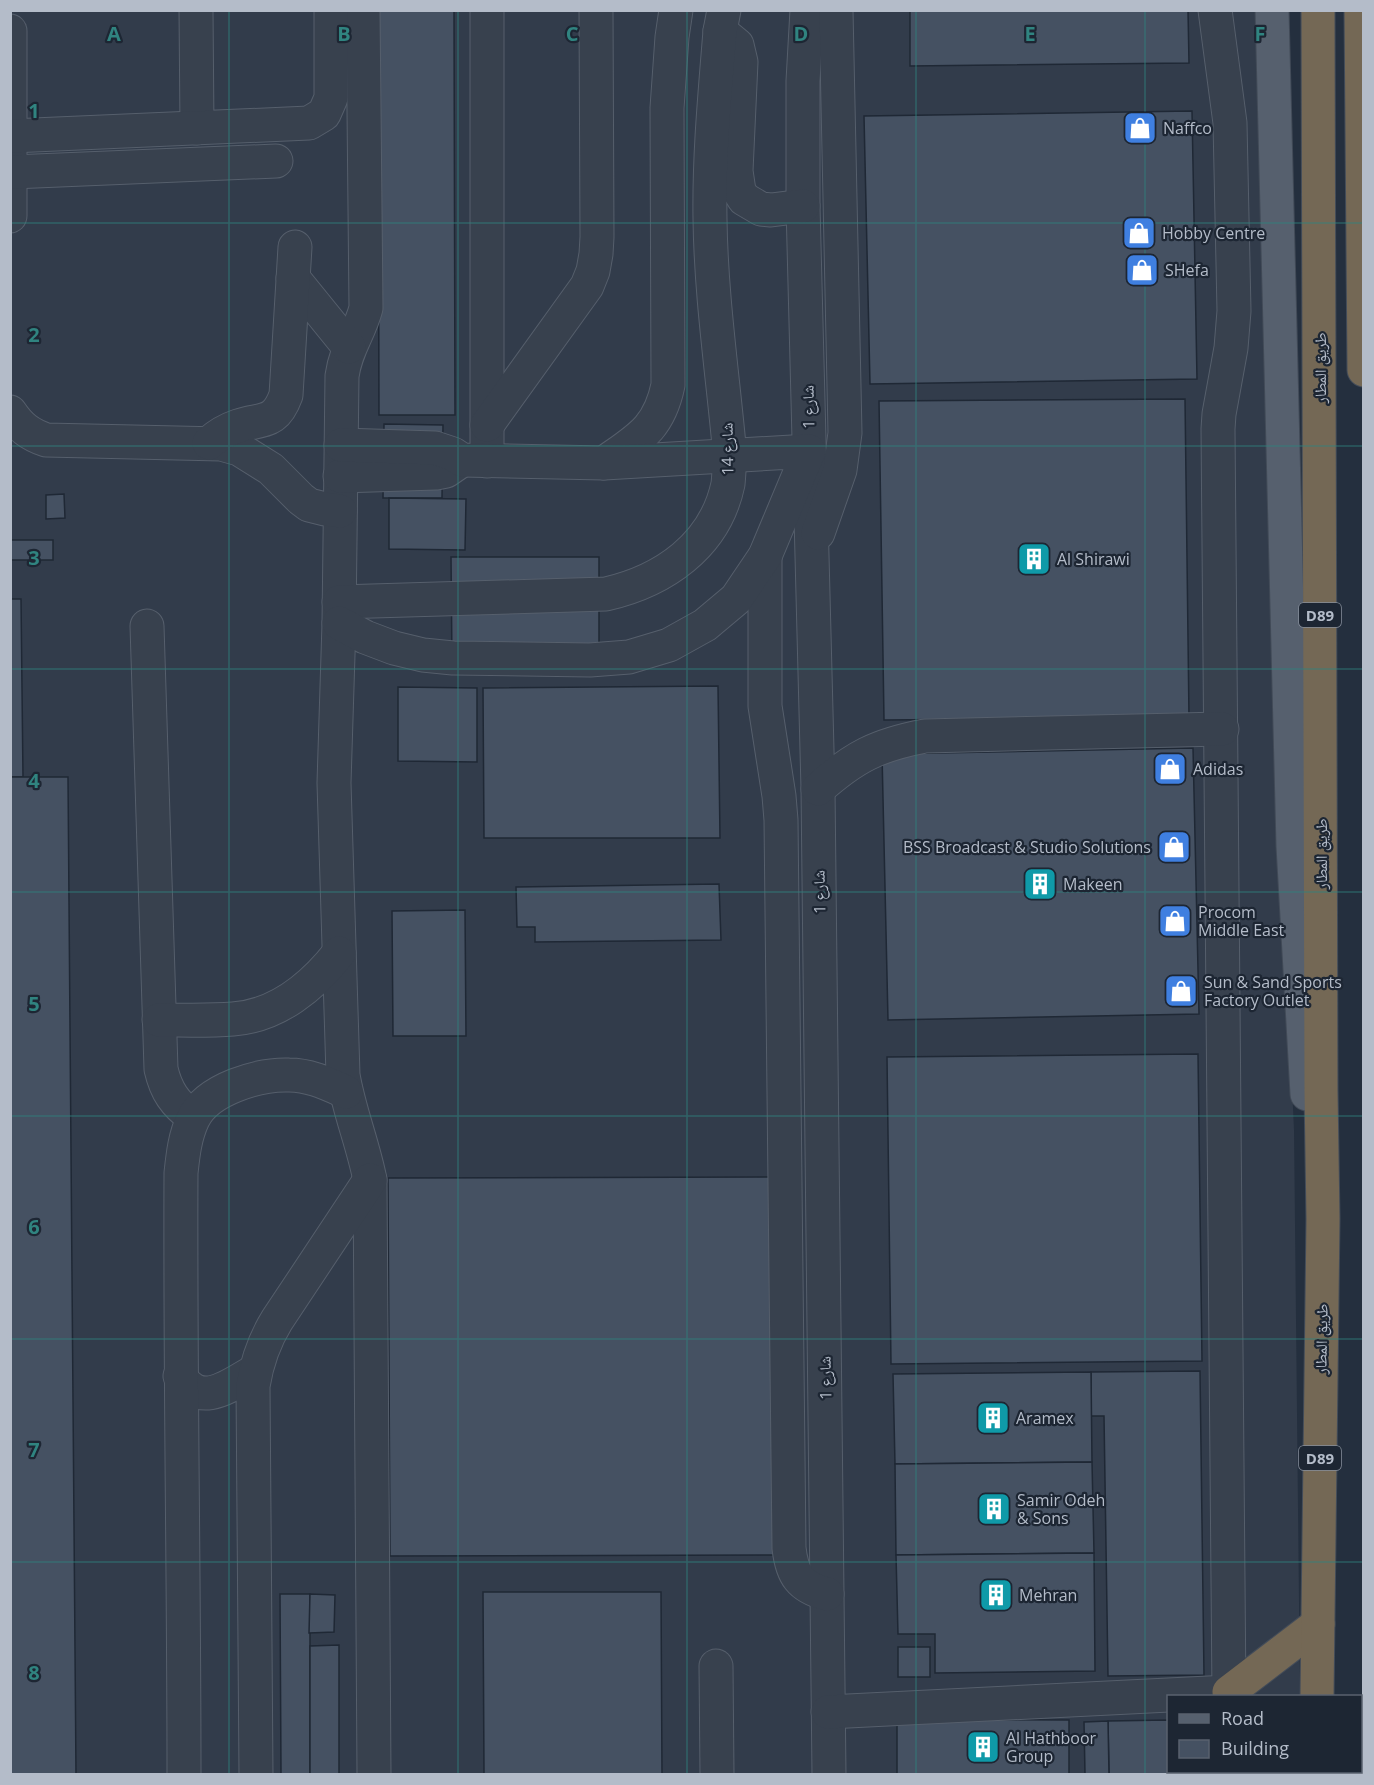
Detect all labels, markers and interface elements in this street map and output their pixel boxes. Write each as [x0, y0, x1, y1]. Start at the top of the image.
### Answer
text: A [107, 20, 121, 47]
text: B [337, 20, 351, 47]
text: C [566, 20, 579, 47]
text: D [794, 20, 808, 47]
text: E [1024, 20, 1036, 47]
text: F [1255, 20, 1265, 47]
text: 1 [28, 97, 40, 124]
shop icon: Naffco [1122, 110, 1158, 146]
place label: Naffco [1163, 117, 1212, 139]
shop icon: Hobby Centre [1121, 215, 1157, 251]
place label: Hobby Centre [1162, 222, 1265, 244]
shop icon: SHefa [1124, 252, 1160, 288]
place label: SHefa [1165, 259, 1209, 281]
text: 2 [28, 321, 40, 348]
street label: طريق المطار [1309, 332, 1331, 405]
street label: شارع 1 [797, 385, 819, 429]
street label: شارع 14 [716, 422, 738, 476]
building icon: Al Shirawi [1016, 541, 1052, 577]
text: 3 [28, 544, 40, 571]
place label: Al Shirawi [1057, 548, 1130, 570]
road number: D89 [1299, 603, 1341, 627]
shop icon: Adidas [1152, 751, 1188, 787]
place label: Adidas [1193, 758, 1243, 780]
text: 4 [28, 767, 40, 794]
street label: طريق المطار [1310, 818, 1332, 891]
shop icon: BSS Broadcast & Studio Solutions [1156, 829, 1192, 865]
place label: BSS Broadcast & Studio Solutions [903, 836, 1151, 858]
building icon: Makeen [1022, 866, 1058, 902]
street label: شارع 1 [808, 870, 830, 914]
place label: Makeen [1063, 873, 1122, 895]
place label: Procom Middle East [1198, 901, 1285, 941]
shop icon: Procom Middle East [1157, 903, 1193, 939]
place label: Sun & Sand Sports Factory Outlet [1204, 971, 1342, 1011]
shop icon: Sun & Sand Sports Factory Outlet [1163, 973, 1199, 1009]
text: 5 [28, 990, 40, 1017]
text: 6 [28, 1213, 40, 1240]
street label: طريق المطار [1309, 1303, 1333, 1376]
street label: شارع 1 [814, 1356, 836, 1400]
building icon: Aramex [975, 1400, 1011, 1436]
place label: Aramex [1016, 1407, 1074, 1429]
text: 7 [28, 1436, 40, 1463]
road number: D89 [1299, 1446, 1341, 1470]
place label: Samir Odeh & Sons [1017, 1489, 1105, 1529]
building icon: Samir Odeh & Sons [976, 1491, 1012, 1527]
building icon: Mehran [978, 1577, 1014, 1613]
place label: Mehran [1019, 1584, 1077, 1606]
text: 8 [28, 1659, 40, 1686]
legend [1167, 1695, 1362, 1773]
text: Road [1221, 1706, 1264, 1730]
place label: Al Hathboor Group [1006, 1727, 1097, 1767]
building icon: Al Hathboor Group [965, 1729, 1001, 1765]
text: Building [1221, 1736, 1289, 1760]

